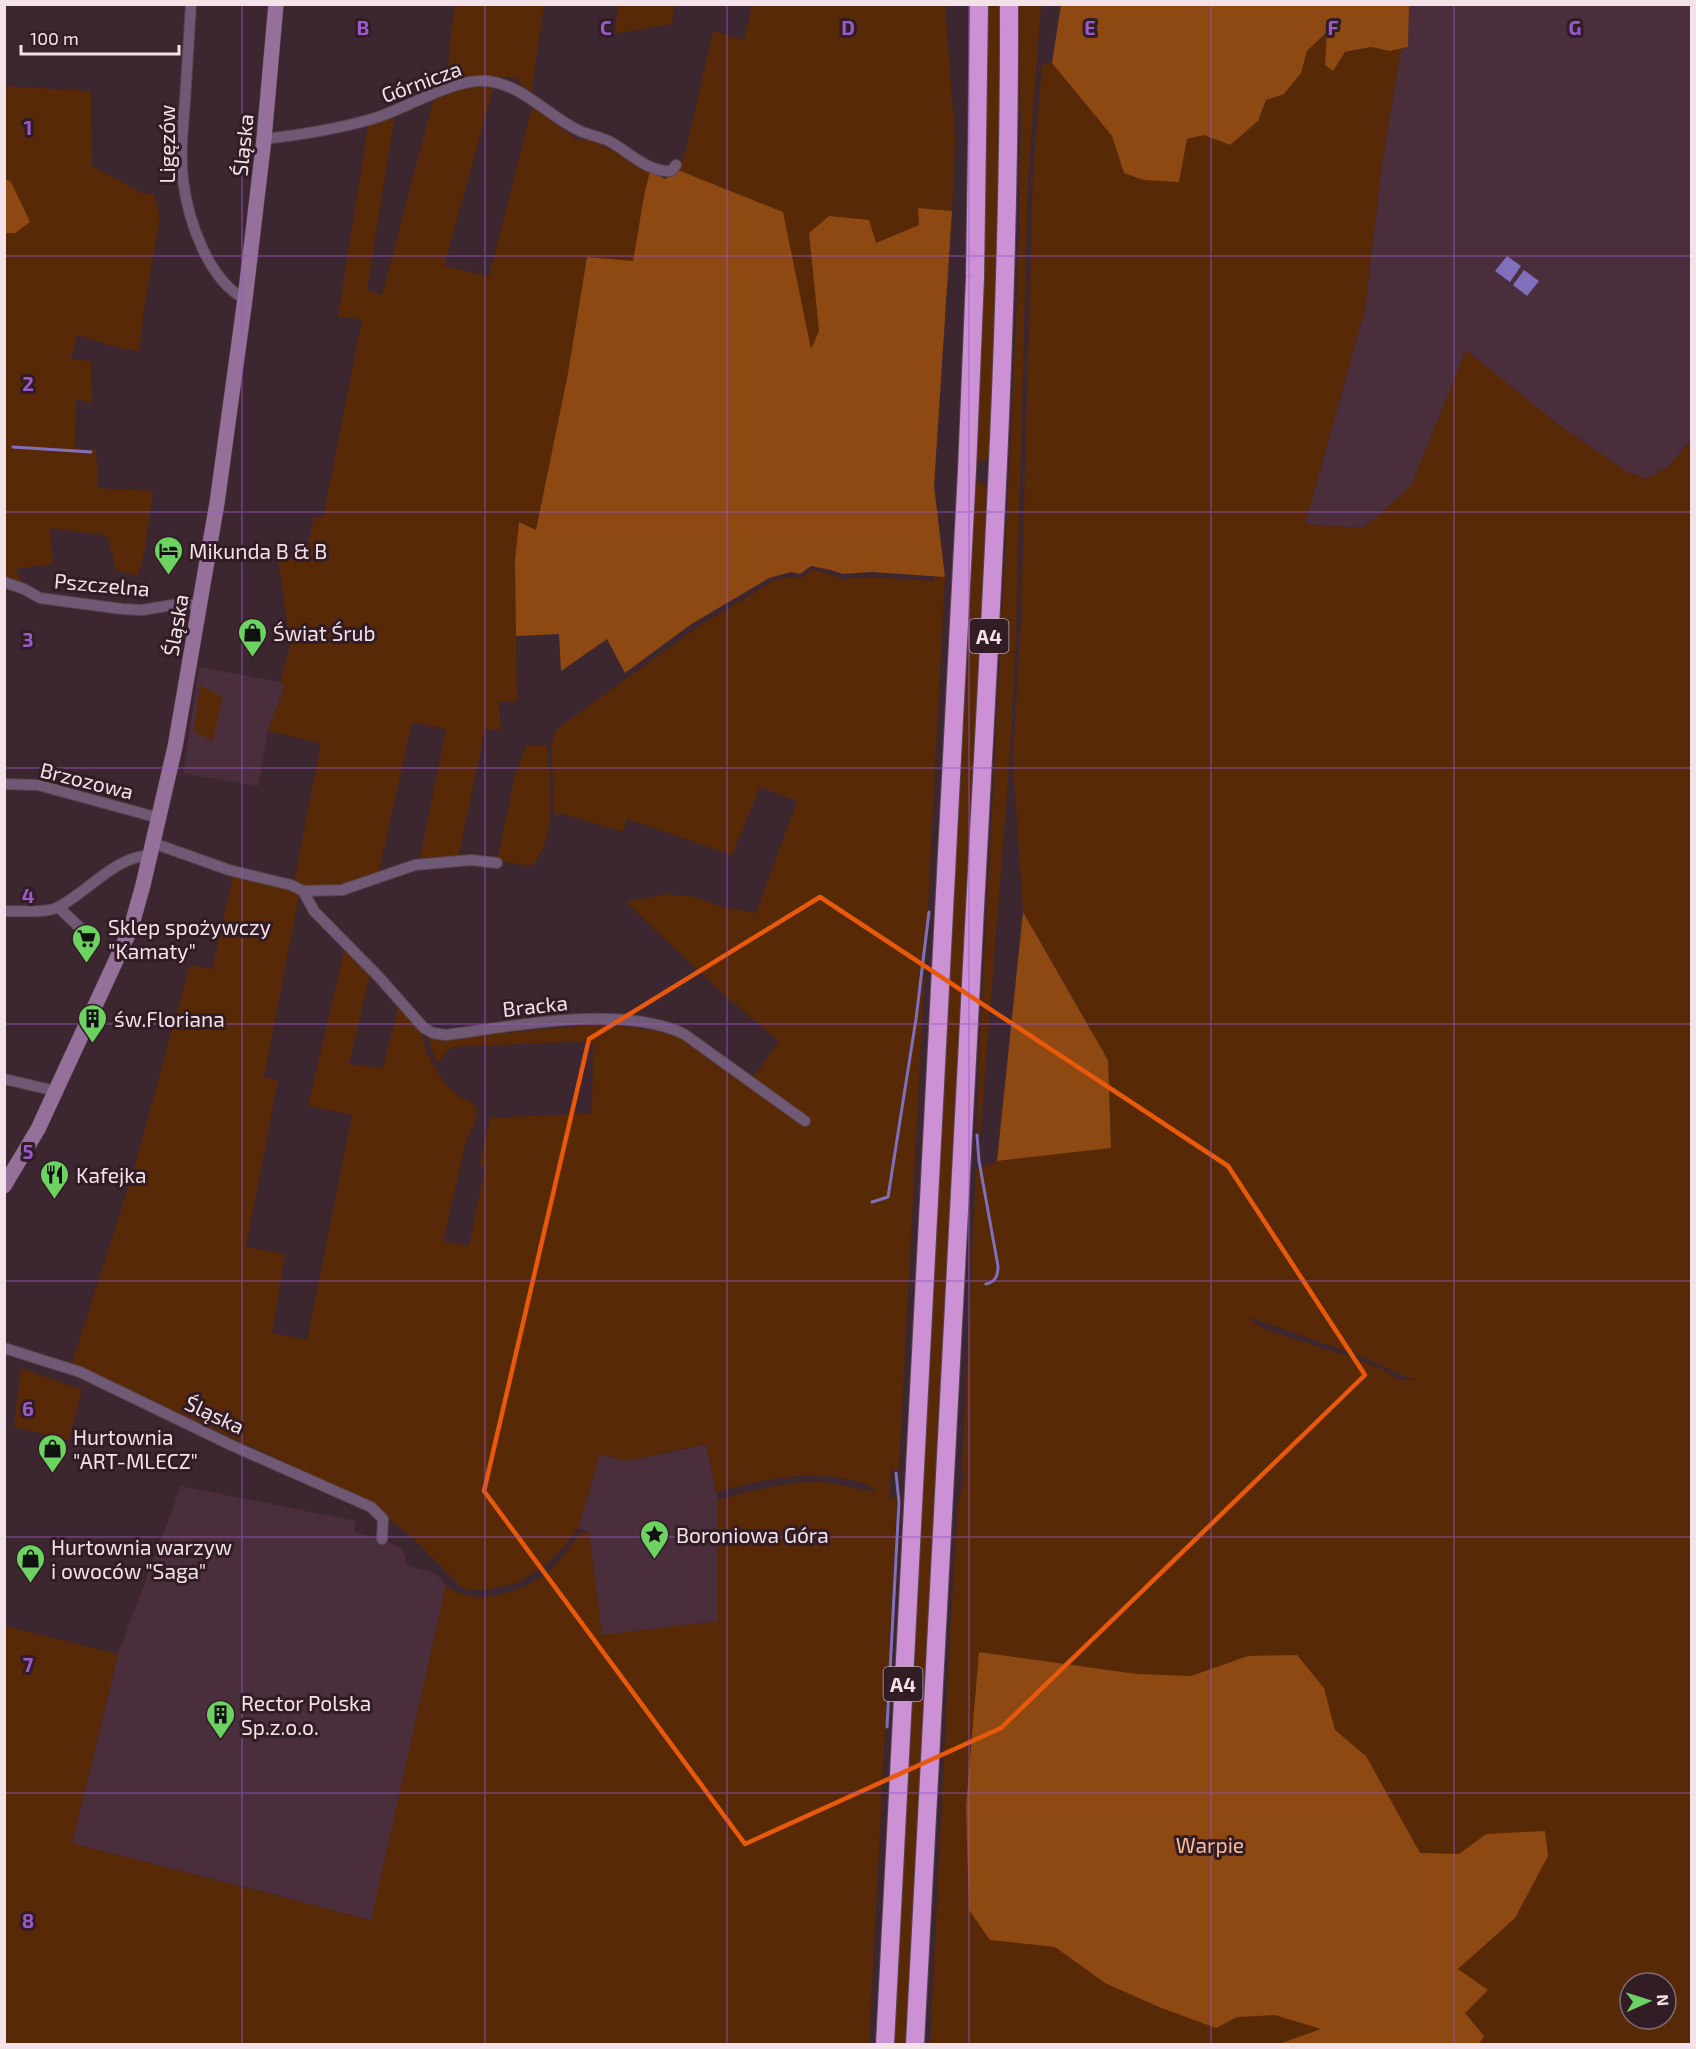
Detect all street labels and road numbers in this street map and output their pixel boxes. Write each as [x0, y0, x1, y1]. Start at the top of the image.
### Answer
street label: Górnicza [378, 55, 464, 107]
street label: Ligęzów [154, 105, 179, 183]
street label: Śląska [226, 113, 258, 177]
street label: Pszczelna [53, 567, 151, 601]
street label: Śląska [157, 592, 193, 658]
road number: A4 [970, 619, 1008, 653]
street label: Brzozowa [38, 756, 136, 804]
street label: Bracka [501, 989, 569, 1021]
street label: Śląska [181, 1389, 249, 1439]
road number: A4 [884, 1667, 922, 1701]

